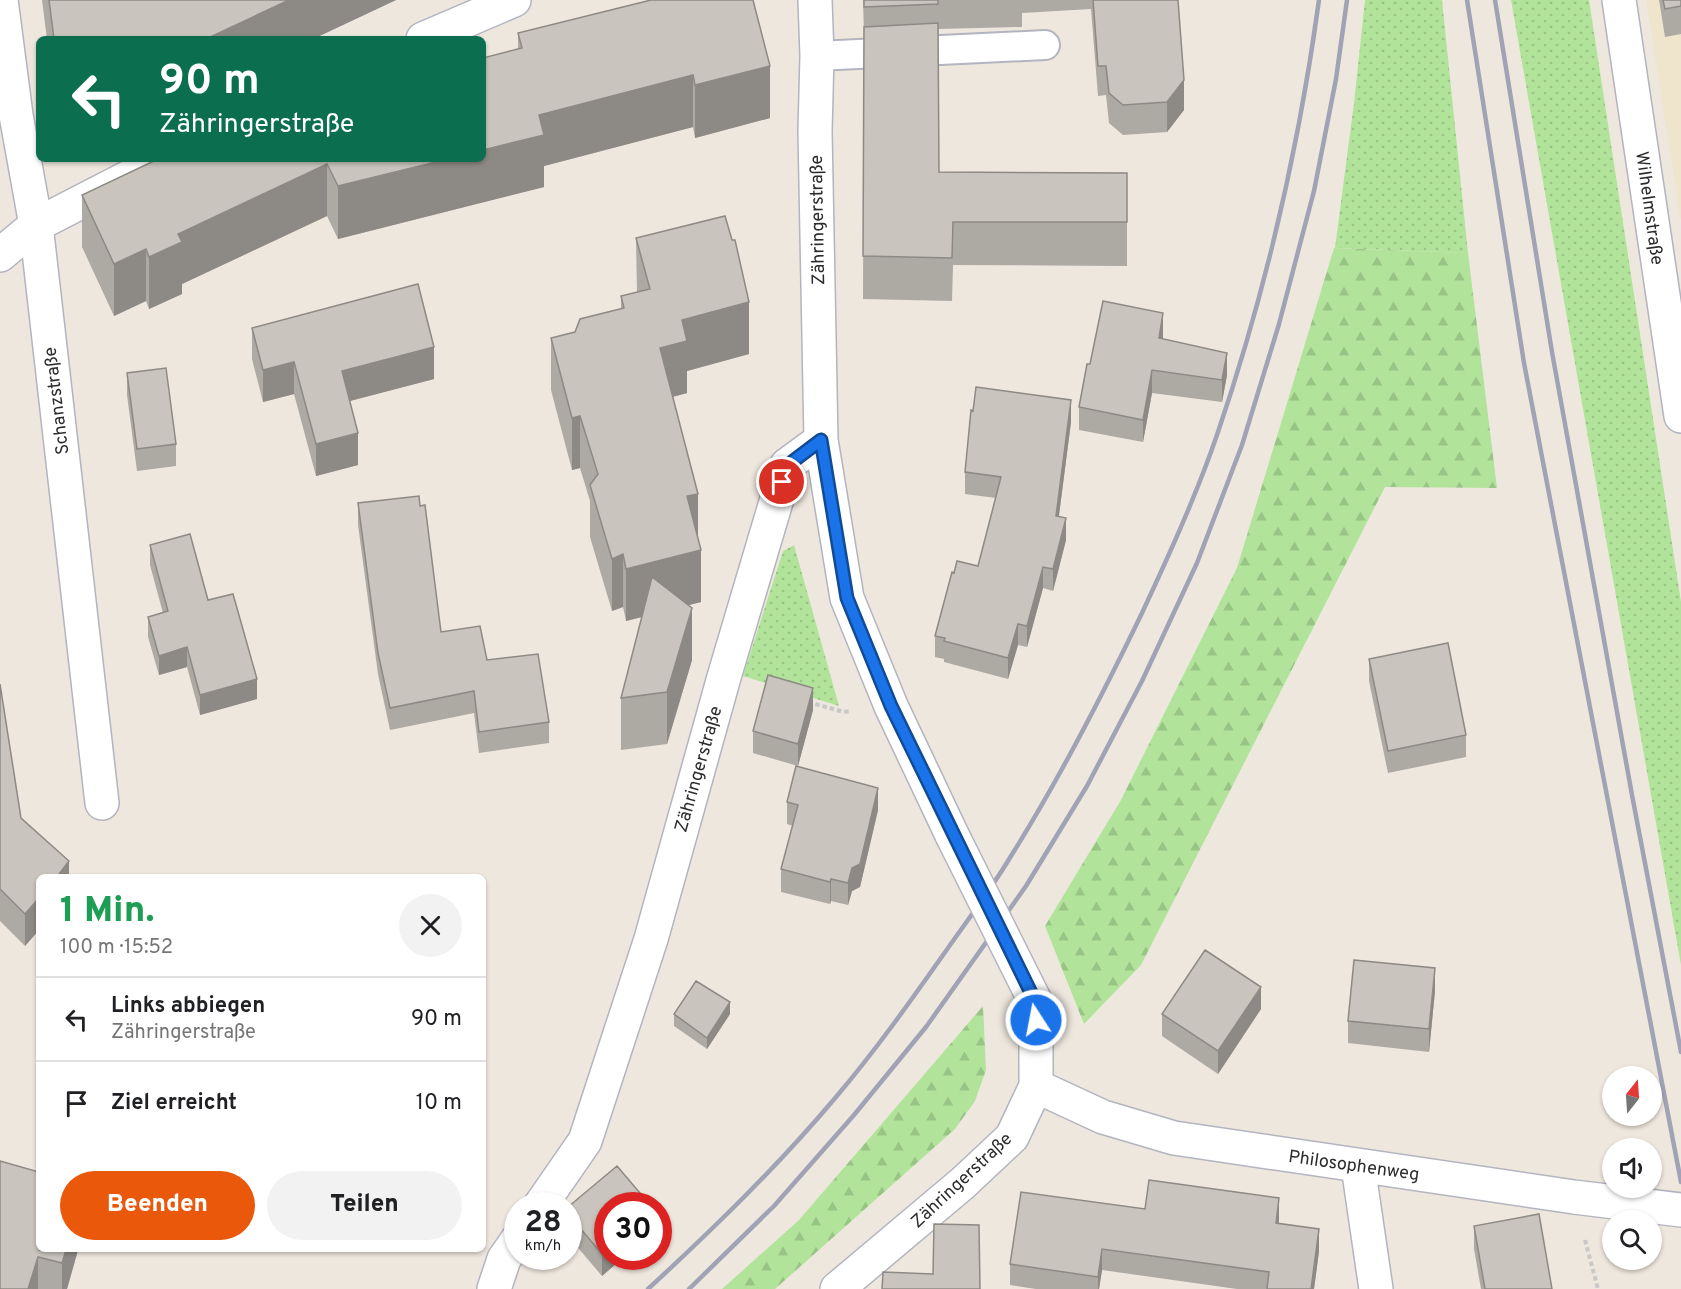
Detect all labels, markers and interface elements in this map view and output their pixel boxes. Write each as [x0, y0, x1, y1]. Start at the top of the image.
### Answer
text: 90 m [159, 56, 260, 109]
icon: left [60, 60, 138, 138]
text: Zähringerstraße [159, 108, 354, 142]
street label: Wilhelmstraße [1629, 150, 1668, 267]
street label: Zähringerstraße [806, 155, 831, 285]
street label: Schanzstraße [39, 346, 76, 456]
pin [756, 456, 807, 507]
icon: arrive [765, 465, 798, 498]
street label: Zähringerstraße [670, 704, 728, 835]
text: 1 Min. [60, 889, 155, 935]
button: close [399, 894, 462, 957]
text: 100 m · 15:52 [60, 935, 173, 961]
position arrow [1004, 988, 1068, 1052]
text: Links abbiegen [111, 993, 265, 1020]
icon: left [60, 1003, 93, 1036]
text: 90 m [411, 1006, 462, 1033]
text: Zähringerstraße [111, 1020, 256, 1046]
north arrow [1602, 1066, 1662, 1126]
map controls [1602, 1066, 1662, 1270]
icon: arrive [60, 1087, 93, 1120]
text: Ziel erreicht [111, 1090, 237, 1117]
text: 10 m [416, 1090, 462, 1117]
street label: Zähringerstraße [907, 1128, 1017, 1234]
button: sound [1602, 1138, 1662, 1198]
street label: Philosophenweg [1287, 1146, 1421, 1187]
button: Beenden [60, 1171, 255, 1240]
button: Teilen [267, 1171, 462, 1240]
speed limit sign: 30 [594, 1192, 672, 1270]
text: 28 [524, 1205, 562, 1242]
button: search [1602, 1210, 1662, 1270]
text: km/h [525, 1237, 561, 1256]

